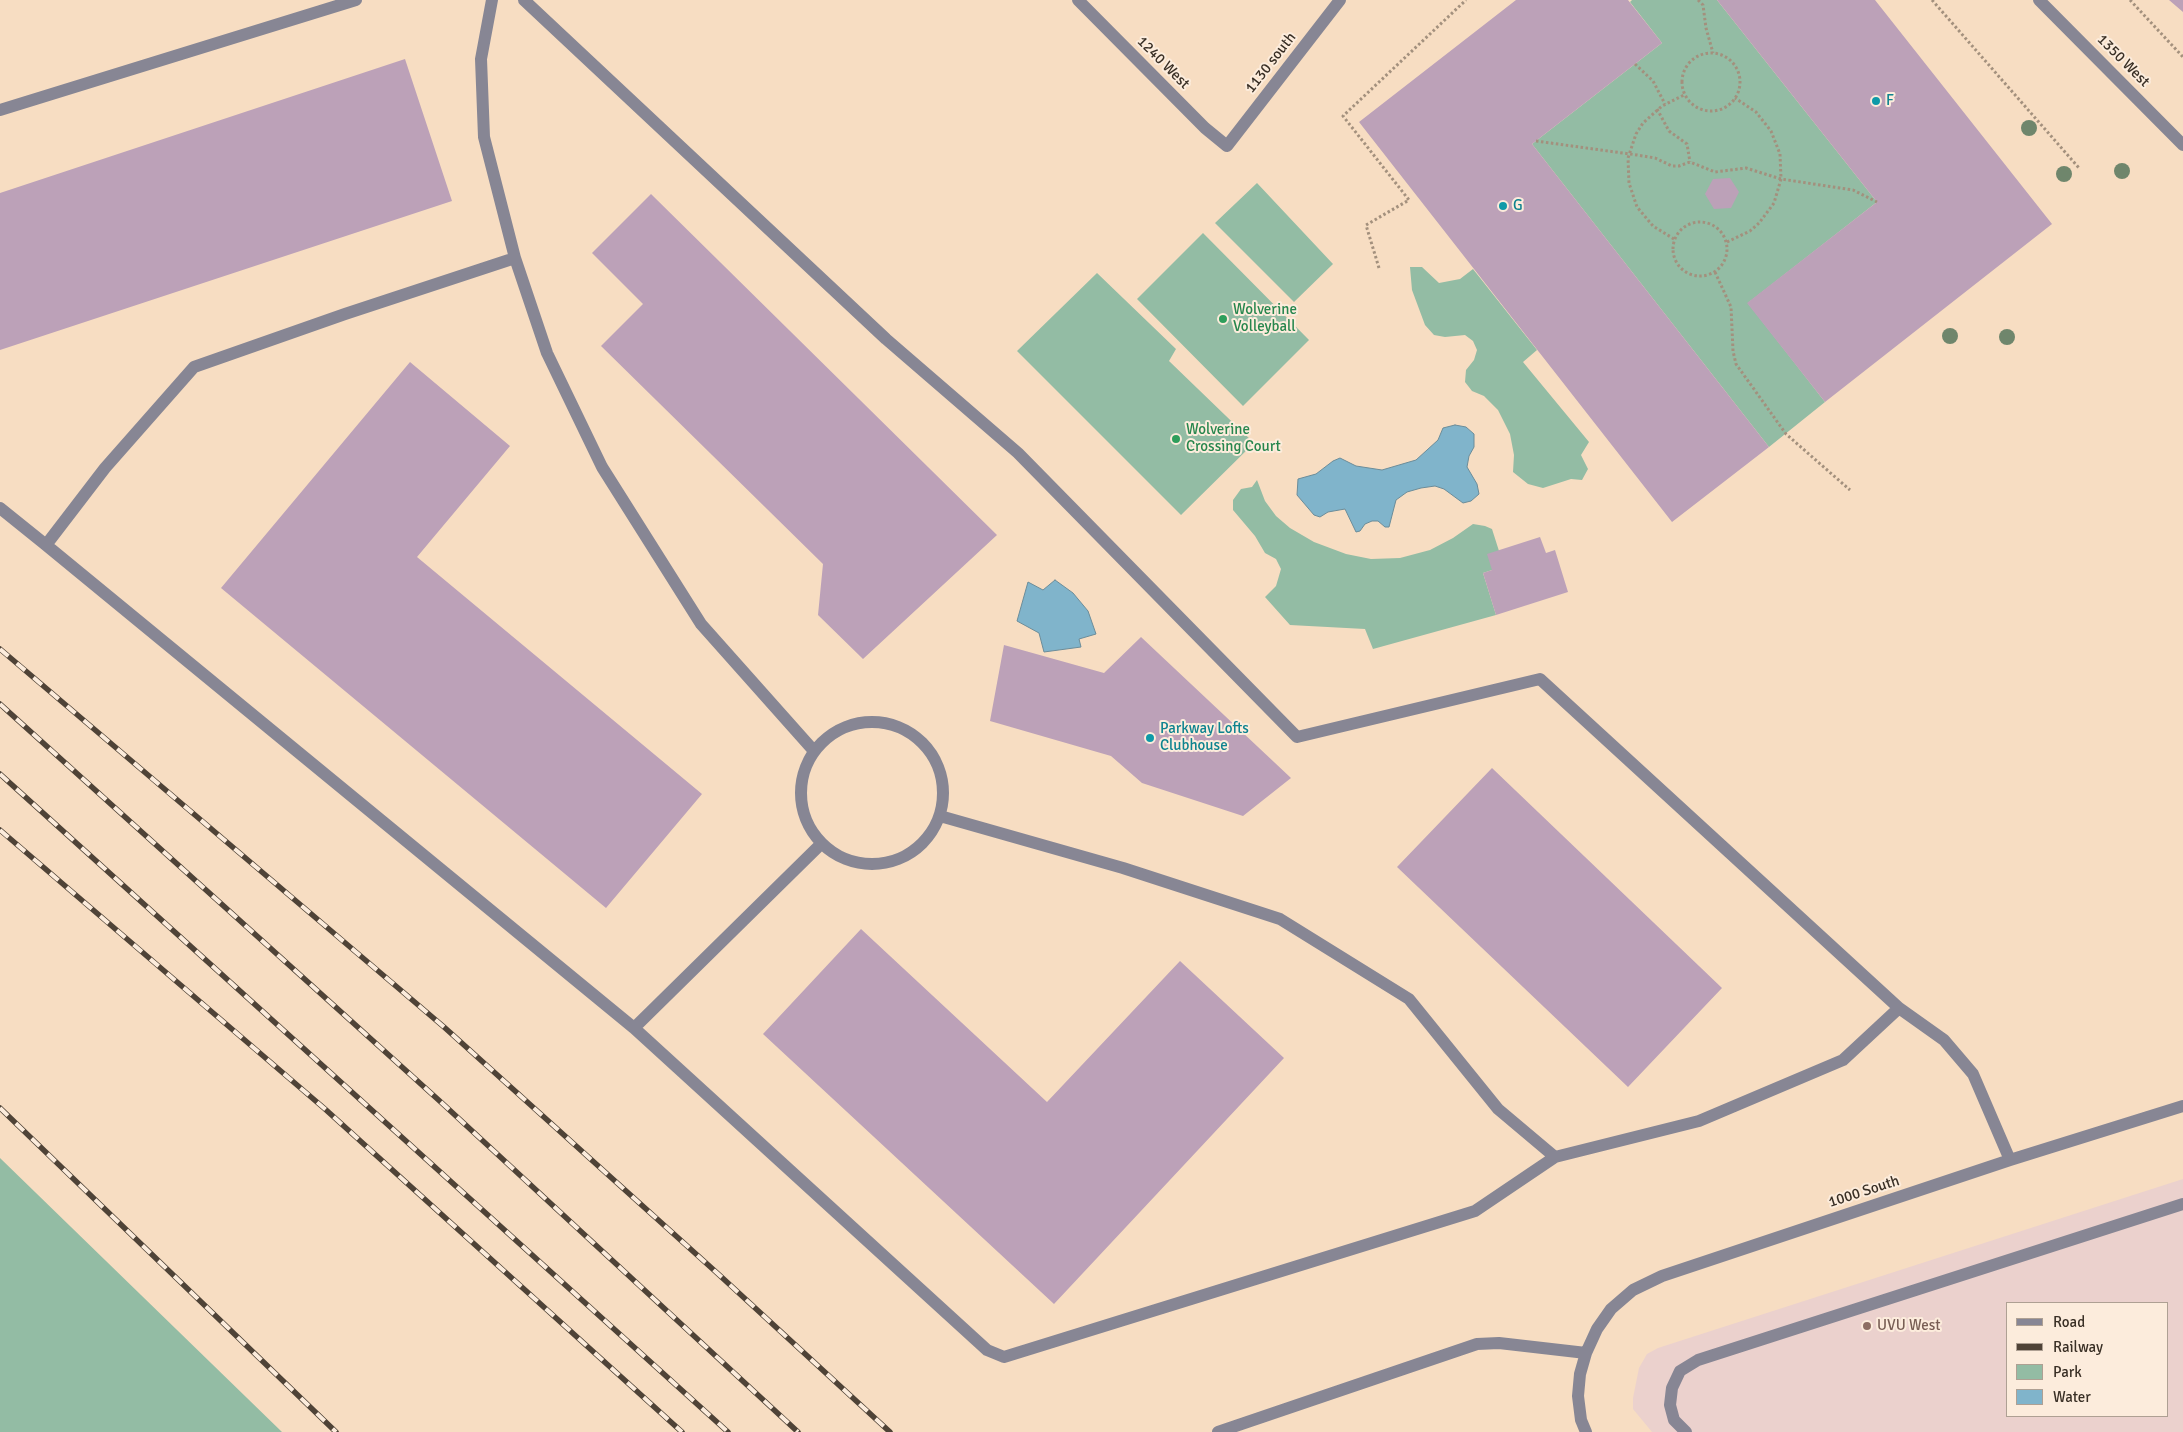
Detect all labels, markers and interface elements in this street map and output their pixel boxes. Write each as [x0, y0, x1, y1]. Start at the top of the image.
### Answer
street label: 1130 south [1242, 29, 1300, 97]
street label: 1350 West [2093, 31, 2153, 91]
street label: 1240 West [1133, 33, 1193, 93]
place label: F [1886, 92, 1894, 110]
marker: F [1870, 95, 1882, 107]
place label: G [1513, 197, 1523, 215]
marker: G [1497, 200, 1509, 212]
place label: Wolverine Volleyball [1233, 301, 1297, 336]
marker: Wolverine Volleyball [1217, 313, 1229, 325]
place label: Wolverine Crossing Court [1186, 421, 1281, 456]
marker: Wolverine Crossing Court [1170, 433, 1182, 445]
place label: Parkway Lofts Clubhouse [1160, 720, 1249, 755]
marker: Parkway Lofts Clubhouse [1144, 732, 1156, 744]
street label: 1000 South [1826, 1172, 1902, 1212]
legend [2006, 1302, 2168, 1417]
text: Road [2053, 1313, 2085, 1331]
place label: UVU West [1877, 1317, 1940, 1335]
marker: UVU West [1861, 1320, 1873, 1332]
text: Railway [2053, 1338, 2103, 1356]
text: Park [2053, 1363, 2082, 1381]
text: Water [2053, 1388, 2091, 1406]

